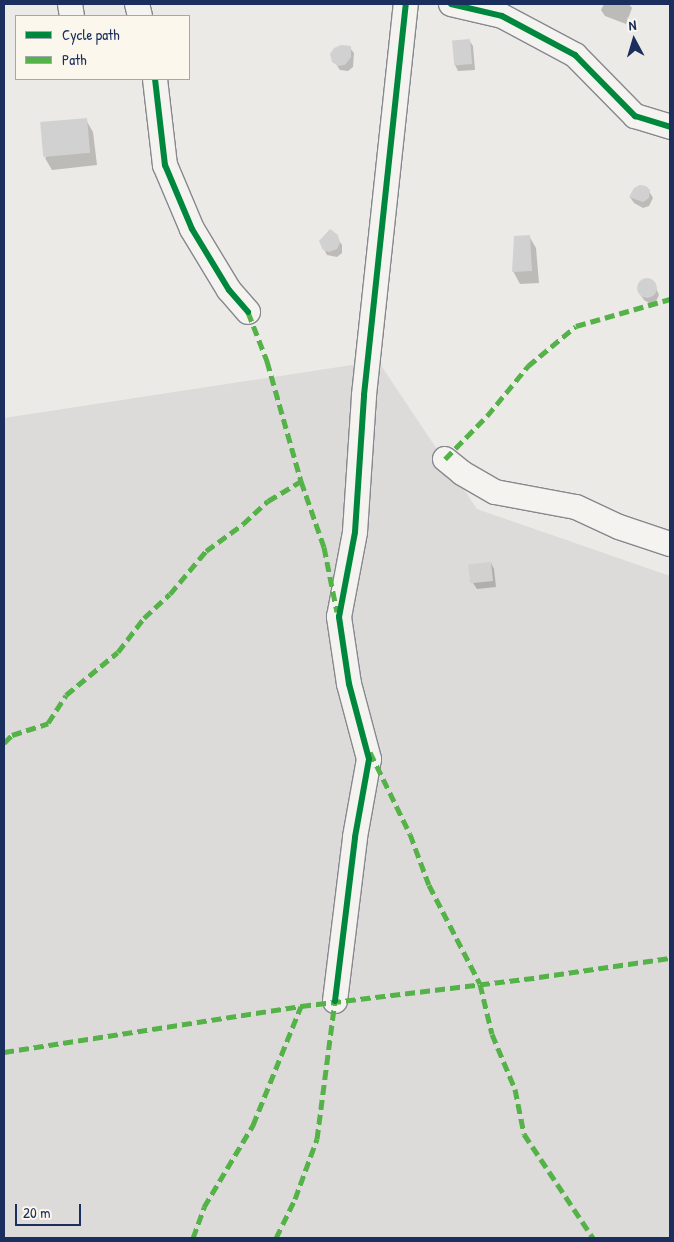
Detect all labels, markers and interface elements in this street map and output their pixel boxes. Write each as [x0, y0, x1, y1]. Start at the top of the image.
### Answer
legend [15, 15, 190, 80]
north arrow [609, 15, 659, 65]
text: N [628, 15, 637, 34]
text: Cycle path [62, 24, 120, 45]
text: Path [62, 49, 87, 70]
scale bar [18, 1194, 84, 1226]
text: 20 m [23, 1202, 50, 1223]

